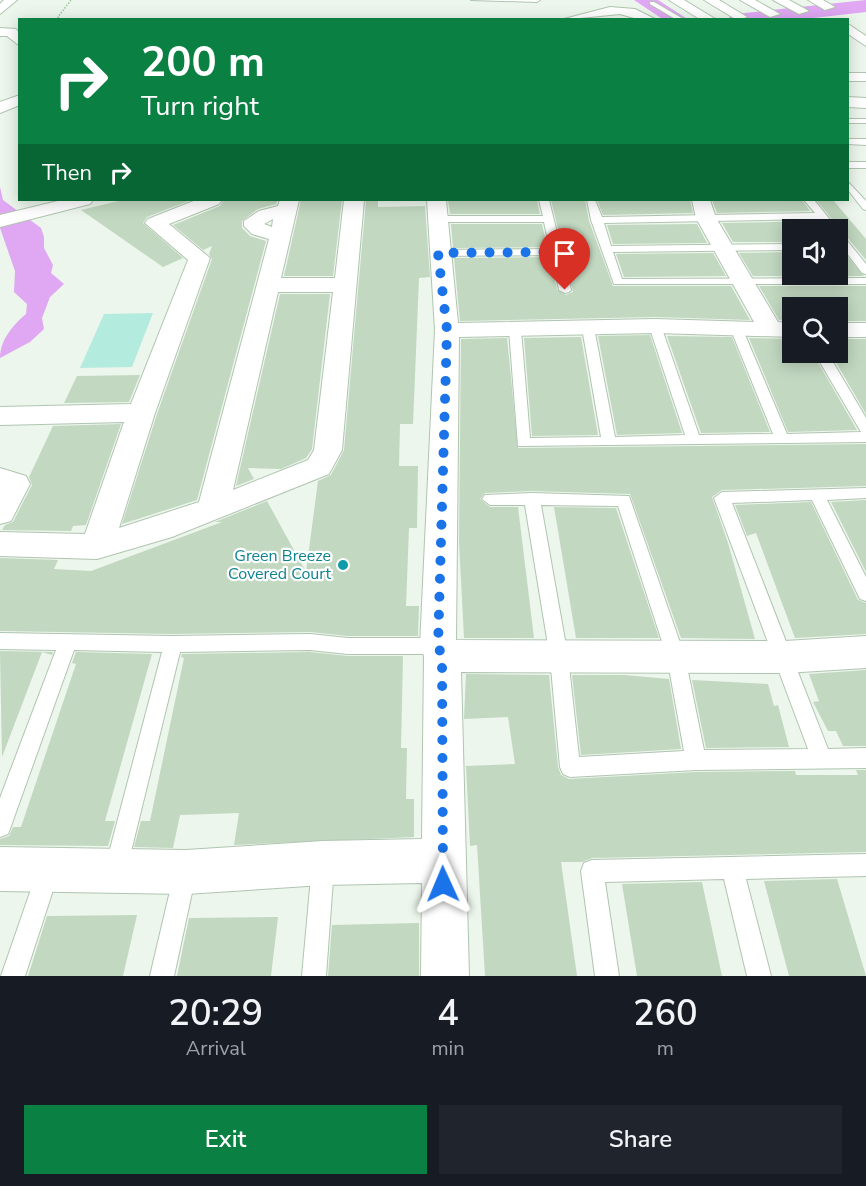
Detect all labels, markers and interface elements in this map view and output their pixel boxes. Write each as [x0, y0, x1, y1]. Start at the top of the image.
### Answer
text: 200 m [141, 34, 265, 91]
icon: right [42, 42, 120, 120]
text: Turn right [141, 88, 259, 125]
icon: right [104, 156, 137, 189]
text: Then [42, 158, 92, 188]
map controls [782, 219, 848, 363]
button: sound [782, 219, 848, 285]
pin [539, 228, 590, 290]
icon: arrive [548, 237, 581, 270]
button: search [782, 297, 848, 363]
place label: Green Breeze Covered Court [228, 545, 331, 585]
marker: Green Breeze Covered Court [336, 558, 350, 572]
position arrow [411, 852, 475, 916]
text: 20:29 [168, 989, 263, 1038]
text: 4 [437, 989, 459, 1038]
text: 260 [633, 989, 698, 1038]
text: Arrival [186, 1035, 246, 1062]
text: min [432, 1035, 465, 1062]
text: m [657, 1035, 674, 1062]
button: Exit [24, 1105, 427, 1174]
button: Share [439, 1105, 842, 1174]

